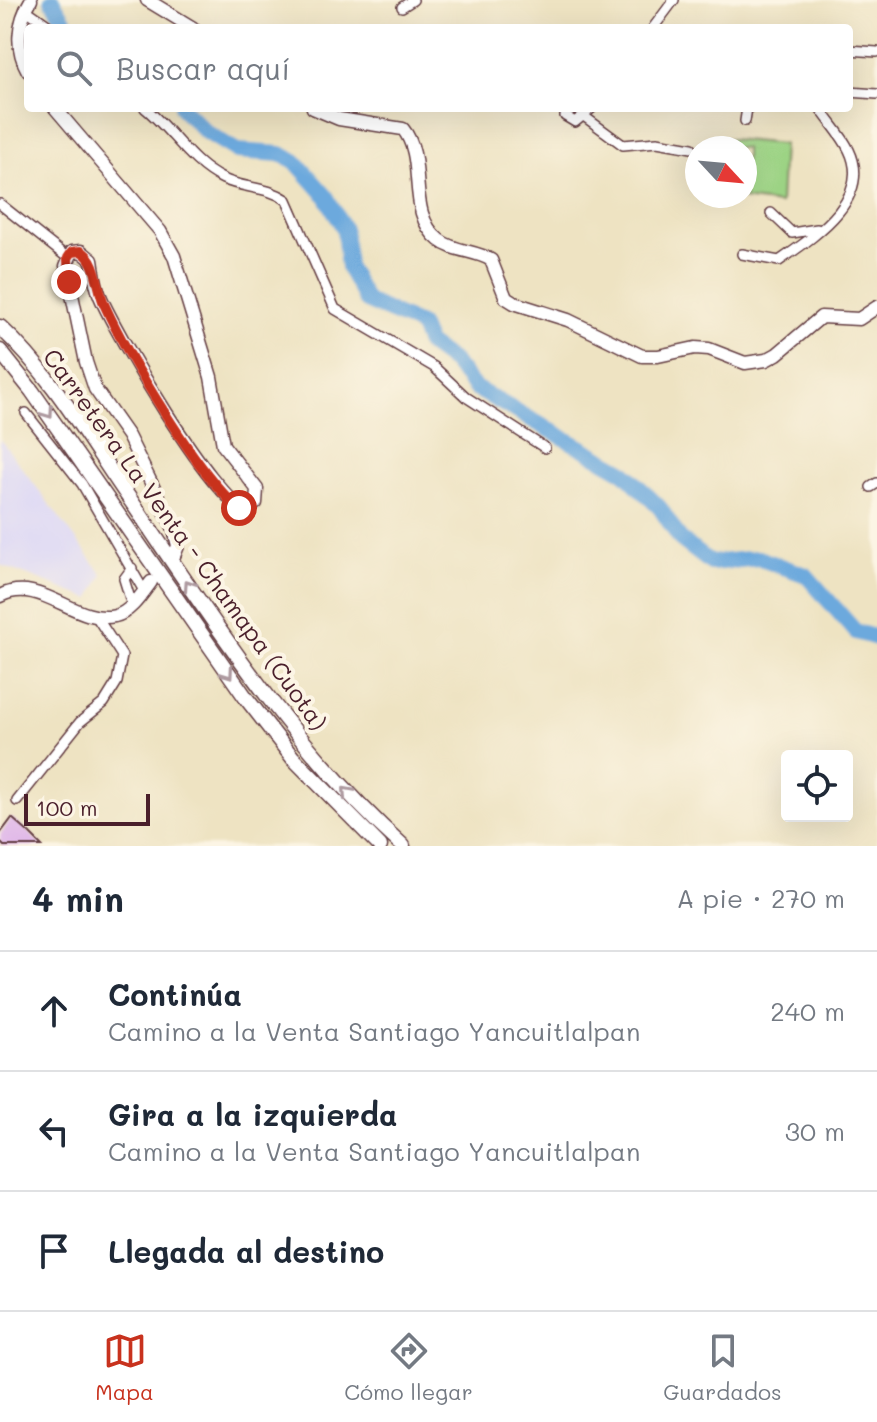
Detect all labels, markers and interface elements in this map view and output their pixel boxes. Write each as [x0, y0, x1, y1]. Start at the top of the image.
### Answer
search box [24, 24, 853, 112]
icon: search [52, 46, 96, 90]
text: Buscar aquí [116, 48, 290, 88]
north arrow [685, 136, 757, 208]
route end [51, 264, 87, 300]
street label: Carretera La Venta - Chamapa (Cuota) [37, 342, 335, 736]
one-way arrow [38, 404, 53, 418]
route start [221, 490, 257, 526]
one-way arrow [184, 580, 199, 594]
one-way arrow [218, 664, 233, 678]
map controls [781, 750, 853, 822]
button: locate [781, 750, 853, 822]
one-way arrow [342, 786, 356, 801]
scale bar [24, 790, 150, 826]
text: 100 m [36, 793, 98, 822]
text: 4 min [32, 876, 124, 921]
text: A pie · 270 m [677, 881, 845, 915]
text: Continúa [108, 974, 242, 1014]
icon: ahead [32, 989, 76, 1033]
text: 240 m [770, 994, 845, 1028]
text: Camino a la Venta Santiago Yancuitlalpan [108, 1014, 640, 1048]
text: Gira a la izquierda [108, 1094, 397, 1134]
icon: left [32, 1109, 76, 1153]
text: 30 m [785, 1114, 845, 1148]
text: Camino a la Venta Santiago Yancuitlalpan [108, 1134, 640, 1168]
icon: arrive [32, 1229, 76, 1273]
text: Llegada al destino [108, 1231, 384, 1271]
tab: Mapa [95, 1329, 154, 1406]
tab: Cómo llegar [344, 1329, 473, 1406]
tab: Guardados [663, 1329, 782, 1406]

